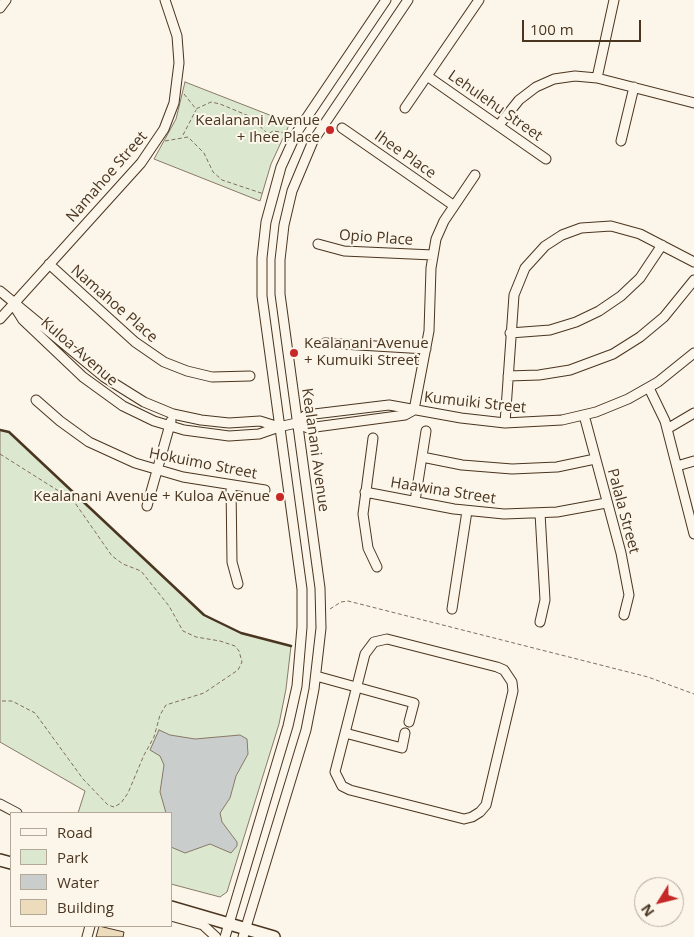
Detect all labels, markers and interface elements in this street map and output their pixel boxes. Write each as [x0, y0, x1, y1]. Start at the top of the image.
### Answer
scale bar [524, 10, 643, 42]
text: 100 m [530, 19, 574, 39]
street label: Lehulehu Street [444, 67, 546, 145]
place label: Kealanani Avenue + Ihee Place [195, 112, 320, 147]
marker: Kealanani Avenue + Ihee Place [324, 124, 336, 136]
street label: Ihee Place [371, 127, 439, 183]
street label: Namahoe Street [63, 128, 151, 226]
street label: Opio Place [338, 226, 414, 250]
street label: Namahoe Place [67, 261, 161, 347]
street label: Kuloa Avenue [37, 314, 121, 390]
place label: Kealanani Avenue + Kumuiki Street [304, 335, 429, 370]
marker: Kealanani Avenue + Kumuiki Street [288, 347, 300, 359]
street label: Kealanani Avenue [297, 387, 333, 513]
street label: Kumuiki Street [423, 389, 527, 417]
street label: Hokuimo Street [147, 445, 259, 483]
street label: Palala Street [603, 466, 643, 556]
street label: Haawina Street [389, 474, 497, 508]
place label: Kealanani Avenue + Kuloa Avenue [33, 488, 270, 506]
marker: Kealanani Avenue + Kuloa Avenue [274, 491, 286, 503]
legend [10, 812, 172, 927]
text: Road [57, 822, 93, 842]
text: Park [57, 847, 88, 867]
text: Water [57, 872, 99, 892]
north arrow [634, 877, 684, 927]
text: Building [57, 897, 114, 917]
text: N [636, 900, 658, 921]

